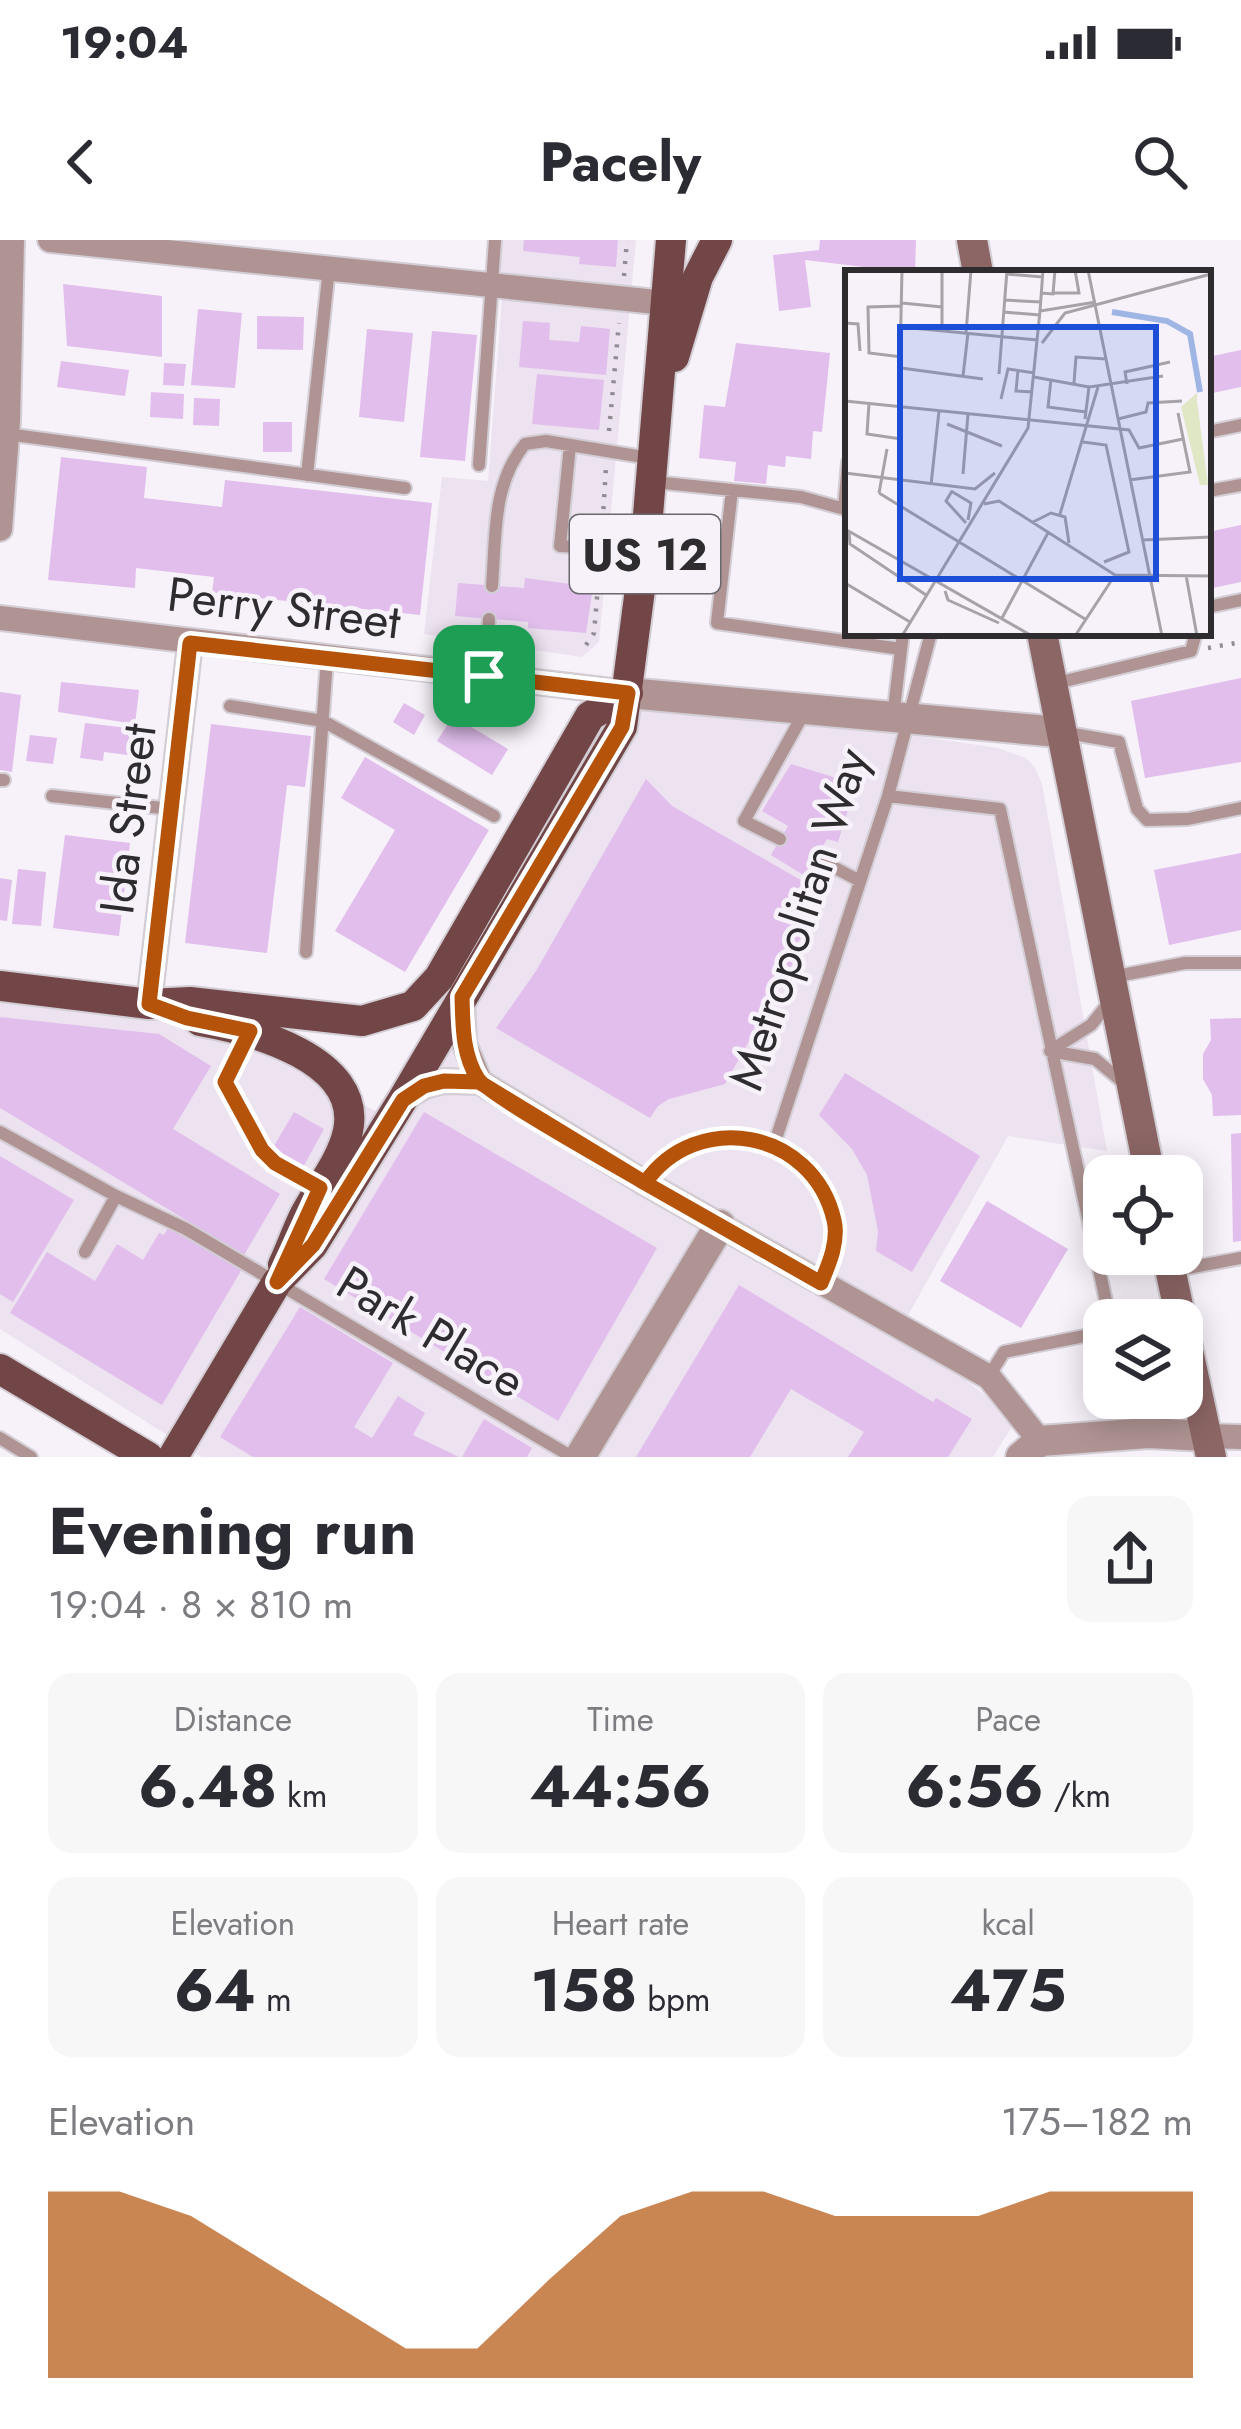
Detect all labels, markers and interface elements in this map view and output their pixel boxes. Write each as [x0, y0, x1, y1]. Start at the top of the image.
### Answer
text: 19:04 [60, 10, 189, 75]
text: Pacely [540, 123, 701, 201]
icon: back [48, 129, 114, 195]
icon: search [1127, 129, 1193, 195]
inset map [845, 270, 1211, 636]
road number: US 12 [570, 515, 720, 593]
street label: Perry Street [164, 559, 405, 657]
pin [433, 625, 535, 727]
icon: arrive [451, 643, 517, 709]
street label: Ida Street [82, 719, 174, 918]
street label: Metropolitan Way [711, 739, 887, 1099]
map controls [1083, 1155, 1203, 1419]
button: locate [1083, 1155, 1203, 1275]
street label: Park Place [324, 1249, 538, 1415]
button: layers [1083, 1299, 1203, 1419]
text: Evening run [48, 1483, 417, 1579]
button: share [1067, 1496, 1193, 1622]
text: 19:04 · 8 × 810 m [48, 1576, 353, 1633]
text: Distance [174, 1696, 292, 1743]
text: Time [587, 1696, 654, 1743]
text: Pace [975, 1696, 1041, 1743]
text: 6.48 [138, 1743, 277, 1830]
text: 44:56 [530, 1743, 711, 1830]
text: 6:56 [905, 1743, 1044, 1830]
text: km [277, 1772, 327, 1819]
text: /km [1044, 1772, 1111, 1819]
text: Elevation [171, 1900, 295, 1947]
text: Heart rate [552, 1900, 689, 1947]
text: kcal [982, 1900, 1035, 1947]
text: 64 [174, 1947, 256, 2034]
text: 158 [530, 1947, 637, 2034]
text: 475 [950, 1947, 1067, 2034]
text: m [256, 1976, 292, 2023]
text: bpm [637, 1976, 711, 2023]
text: Elevation [48, 2093, 195, 2150]
text: 175–182 m [1001, 2093, 1193, 2150]

